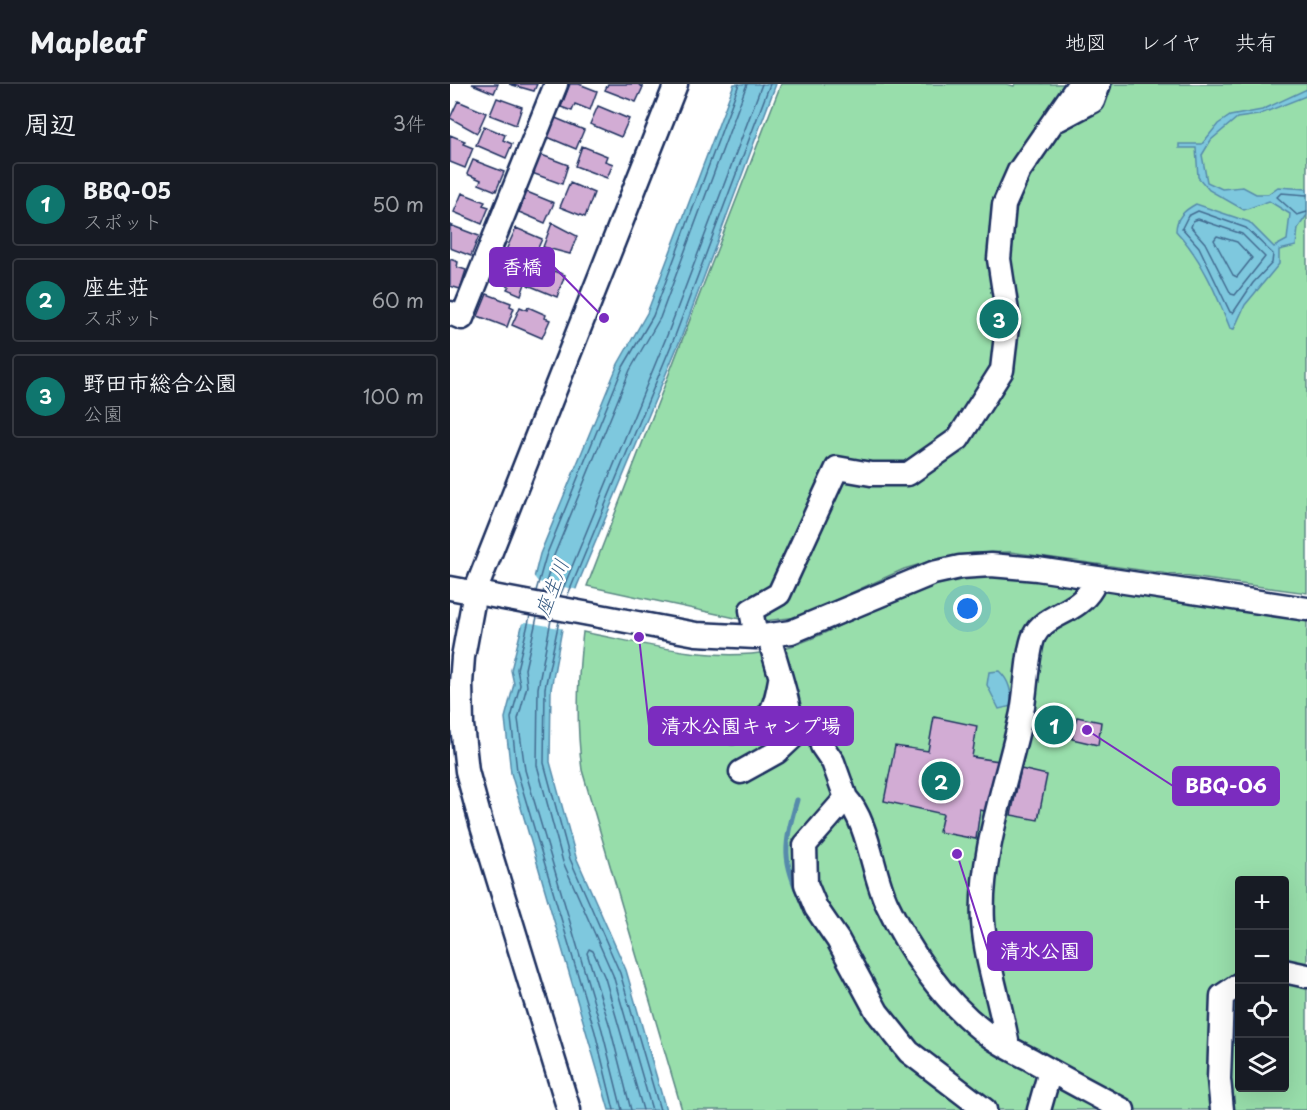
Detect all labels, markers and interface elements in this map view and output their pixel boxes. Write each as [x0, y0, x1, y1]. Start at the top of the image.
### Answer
text: Mapleaf [30, 20, 146, 63]
text: 地図 [1065, 25, 1107, 57]
text: レイヤ [1140, 25, 1202, 57]
text: 共有 [1235, 25, 1277, 57]
text: 周辺 [24, 104, 76, 143]
text: 3件 [393, 108, 426, 138]
text: BBQ-05 [83, 173, 171, 206]
text: 1 [41, 189, 50, 219]
text: 50 m [372, 189, 424, 219]
text: スポット [83, 206, 163, 236]
callout: 香橋 [490, 248, 554, 286]
text: 香橋 [502, 251, 542, 281]
text: 座生荘 [83, 269, 149, 302]
text: 2 [38, 285, 53, 315]
text: 60 m [372, 285, 424, 315]
pin: 3 [980, 296, 1018, 342]
text: スポット [83, 302, 163, 332]
text: 野田市総合公園 [83, 365, 237, 398]
text: 3 [39, 381, 52, 411]
text: 100 m [363, 381, 424, 411]
text: 公園 [83, 398, 123, 428]
water label: 座生川 [526, 554, 576, 621]
your location [953, 594, 982, 623]
pin: 1 [1034, 702, 1074, 748]
callout: 清水公園キャンプ場 [649, 707, 853, 745]
text: 清水公園キャンプ場 [661, 710, 841, 740]
pin: 2 [922, 758, 960, 804]
callout: BBQ-06 [1173, 767, 1279, 805]
text: BBQ-06 [1185, 770, 1267, 800]
map controls [1235, 876, 1289, 1092]
button: + [1235, 876, 1289, 930]
button: − [1235, 930, 1289, 984]
callout: 清水公園 [988, 932, 1092, 970]
text: 清水公園 [1000, 935, 1080, 965]
button: locate [1235, 984, 1289, 1038]
button: layers [1235, 1038, 1289, 1092]

